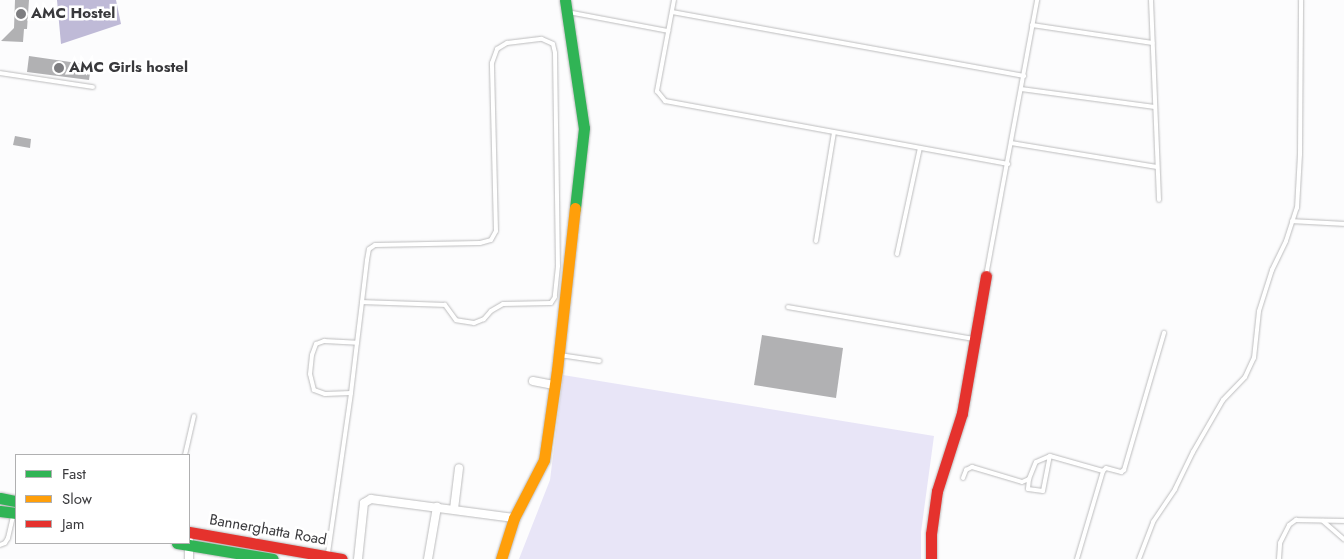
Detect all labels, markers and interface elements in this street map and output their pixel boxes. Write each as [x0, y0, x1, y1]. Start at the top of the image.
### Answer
place label: AMC Hostel [31, 5, 115, 23]
marker: AMC Hostel [15, 8, 27, 20]
place label: AMC Girls hostel [69, 59, 188, 77]
marker: AMC Girls hostel [53, 62, 65, 74]
legend [15, 454, 190, 544]
text: Fast [62, 463, 86, 485]
text: Slow [62, 488, 92, 510]
street label: Bannerghatta Road [208, 511, 328, 549]
text: Jam [62, 513, 85, 535]

